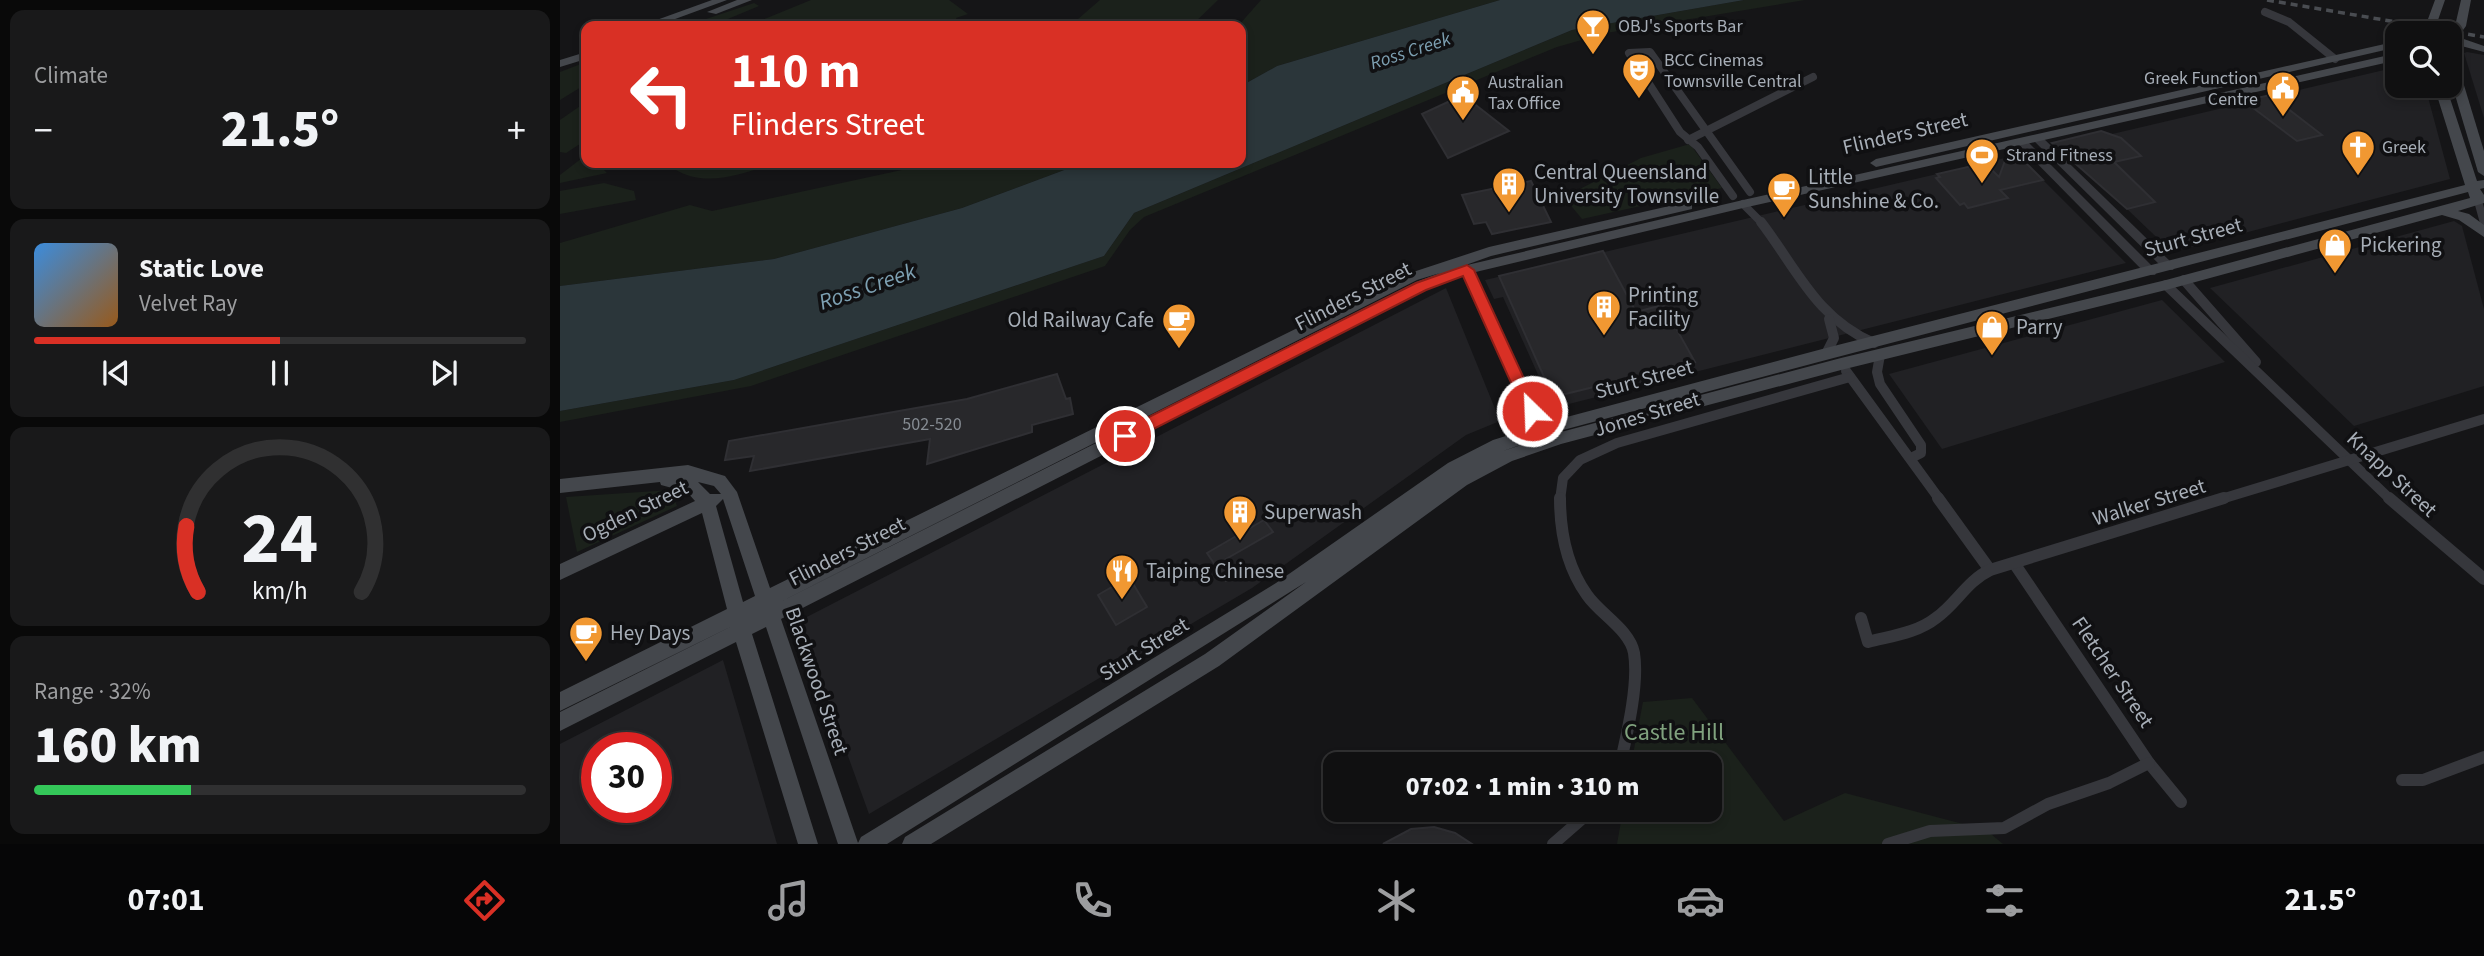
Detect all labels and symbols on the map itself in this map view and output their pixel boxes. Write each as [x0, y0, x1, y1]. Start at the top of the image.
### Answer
bar icon: OBJ's Sports Bar [1574, 7, 1612, 56]
place label: OBJ's Sports Bar [1618, 14, 1743, 39]
water label: Ross Creek [1367, 25, 1455, 77]
place label: BCC Cinemas Townsville Central [1664, 48, 1802, 94]
theatre icon: BCC Cinemas Townsville Central [1620, 51, 1658, 100]
place label: Greek Function Centre [2144, 66, 2258, 112]
public building icon: Greek Function Centre [2264, 69, 2302, 118]
place label: Australian Tax Office [1488, 70, 1564, 116]
public building icon: Australian Tax Office [1444, 73, 1482, 122]
street label: Flinders Street [1840, 104, 1970, 162]
church icon: Greek [2339, 128, 2377, 177]
place label: Greek [2382, 135, 2426, 160]
sports icon: Strand Fitness [1963, 136, 2001, 185]
place label: Strand Fitness [2006, 143, 2113, 168]
place label: Central Queensland University Townsville [1534, 157, 1719, 211]
place label: Little Sunshine & Co. [1808, 162, 1939, 216]
building icon: Central Queensland University Townsville [1490, 165, 1528, 214]
cafe icon: Little Sunshine & Co. [1765, 170, 1803, 219]
street label: Sturt Street [2141, 210, 2245, 264]
shop icon: Pickering [2316, 226, 2354, 275]
place label: Pickering [2360, 230, 2442, 260]
water label: Ross Creek [814, 254, 921, 318]
street label: Flinders Street [1289, 254, 1417, 338]
place label: Printing Facility [1628, 280, 1699, 334]
building icon: Printing Facility [1585, 288, 1623, 337]
cafe icon: Old Railway Cafe [1160, 301, 1198, 350]
place label: Old Railway Cafe [1007, 305, 1154, 335]
shop icon: Parry [1973, 308, 2011, 357]
place label: Parry [2016, 312, 2063, 342]
street label: Sturt Street [1592, 352, 1696, 406]
position arrow [1495, 374, 1569, 448]
street label: Jones Street [1591, 384, 1703, 444]
pin [1095, 406, 1155, 466]
house number: 502-520 [902, 412, 962, 437]
street label: Knapp Street [2340, 424, 2444, 524]
street label: Walker Street [2089, 471, 2209, 533]
street label: Ogden Street [577, 472, 693, 550]
building icon: Superwash [1221, 493, 1259, 542]
place label: Superwash [1264, 497, 1362, 527]
street label: Flinders Street [783, 509, 911, 593]
restaurant icon: Taiping Chinese [1103, 552, 1141, 601]
place label: Taiping Chinese [1146, 556, 1284, 586]
street label: Blackwood Street [778, 603, 856, 759]
street label: Sturt Street [1093, 610, 1195, 688]
street label: Fletcher Street [2065, 610, 2161, 734]
cafe icon: Hey Days [567, 614, 605, 663]
place label: Hey Days [610, 618, 691, 648]
park label: Castle Hill [1624, 715, 1724, 750]
speed limit sign: 30 [581, 732, 672, 823]

